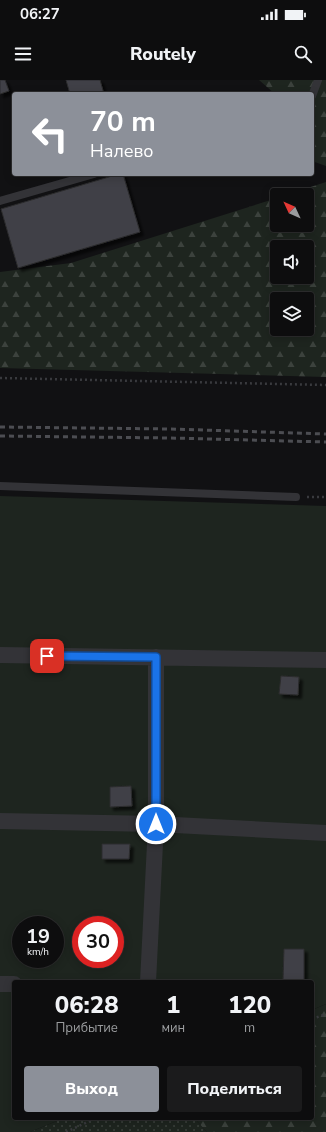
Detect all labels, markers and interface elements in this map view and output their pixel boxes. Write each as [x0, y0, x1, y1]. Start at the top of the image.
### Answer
text: 06:27 [20, 4, 60, 24]
text: Routely [130, 42, 196, 66]
icon: menu [12, 43, 34, 65]
icon: search [292, 43, 314, 65]
text: 70 m [90, 103, 156, 141]
icon: left [24, 108, 76, 160]
text: Налево [90, 139, 154, 163]
north arrow [270, 188, 314, 232]
map controls [270, 188, 314, 336]
button: sound [270, 240, 314, 284]
button: layers [270, 292, 314, 336]
pin [30, 639, 64, 673]
icon: arrive [36, 645, 58, 667]
position arrow [135, 803, 177, 845]
speed limit sign: 30 [72, 916, 124, 968]
text: 19 [26, 923, 50, 950]
text: km/h [27, 945, 49, 959]
text: 06:28 [55, 989, 119, 1021]
text: 1 [166, 989, 181, 1021]
text: 120 [228, 989, 271, 1021]
text: Прибытие [56, 1019, 118, 1037]
text: мин [161, 1019, 185, 1037]
text: m [244, 1019, 255, 1037]
button: Выход [24, 1066, 159, 1112]
button: Поделиться [167, 1066, 302, 1112]

